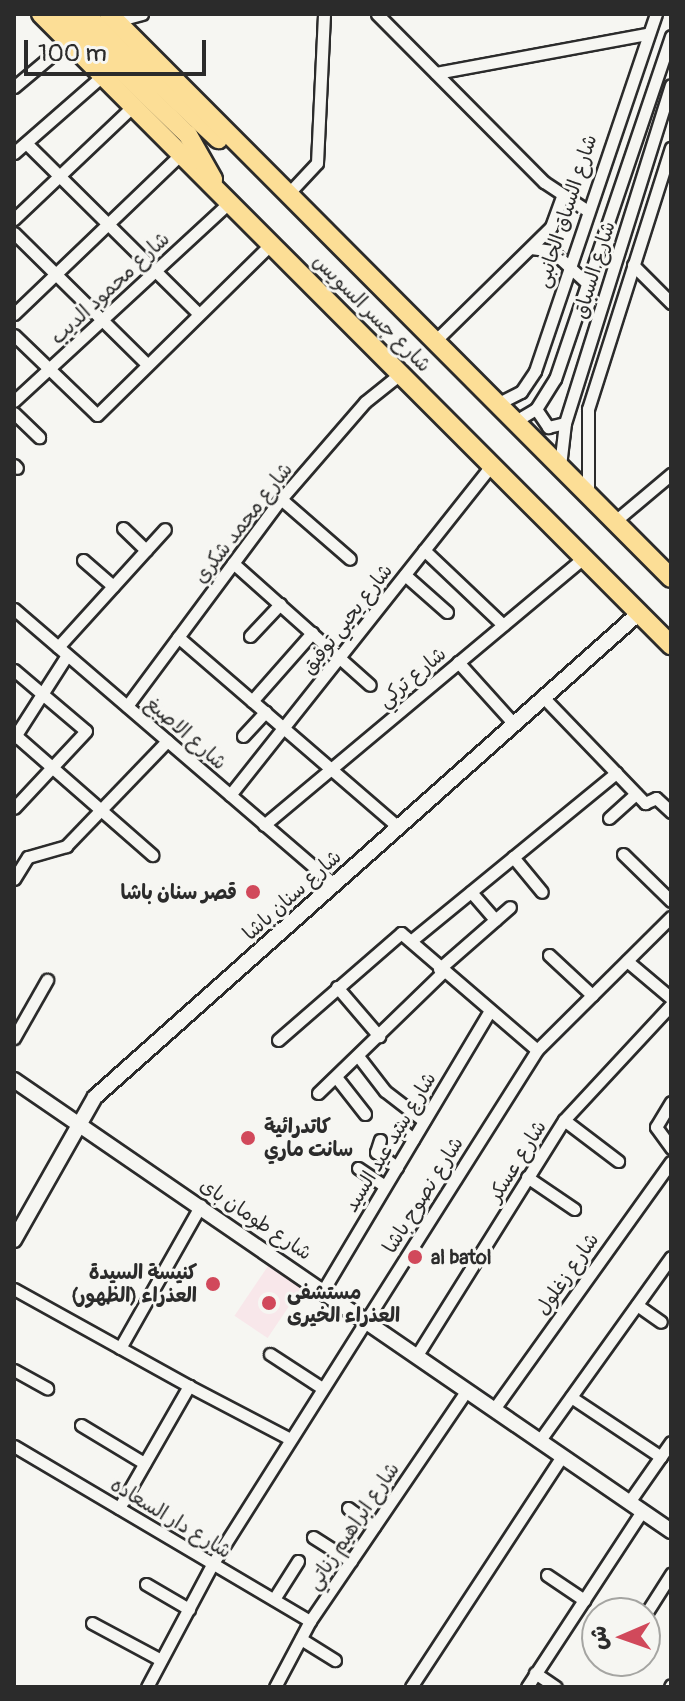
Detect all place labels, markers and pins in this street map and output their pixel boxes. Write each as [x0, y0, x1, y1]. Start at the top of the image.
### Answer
place label: قصر سنان باشا [121, 880, 237, 904]
marker: قصر سنان باشا [244, 883, 262, 901]
place label: كاتدرائية سانت ماري [264, 1114, 353, 1161]
marker: كاتدرائية سانت ماري [239, 1129, 257, 1147]
place label: al batol [431, 1245, 491, 1269]
marker: al batol [406, 1248, 424, 1266]
place label: كنيسة السيدة العذراء (الظهور) [71, 1260, 197, 1307]
marker: كنيسة السيدة العذراء (الظهور) [204, 1275, 222, 1293]
place label: مستشفى العذراء الخيرى [287, 1280, 400, 1327]
marker: مستشفى العذراء الخيرى [258, 1292, 280, 1314]

